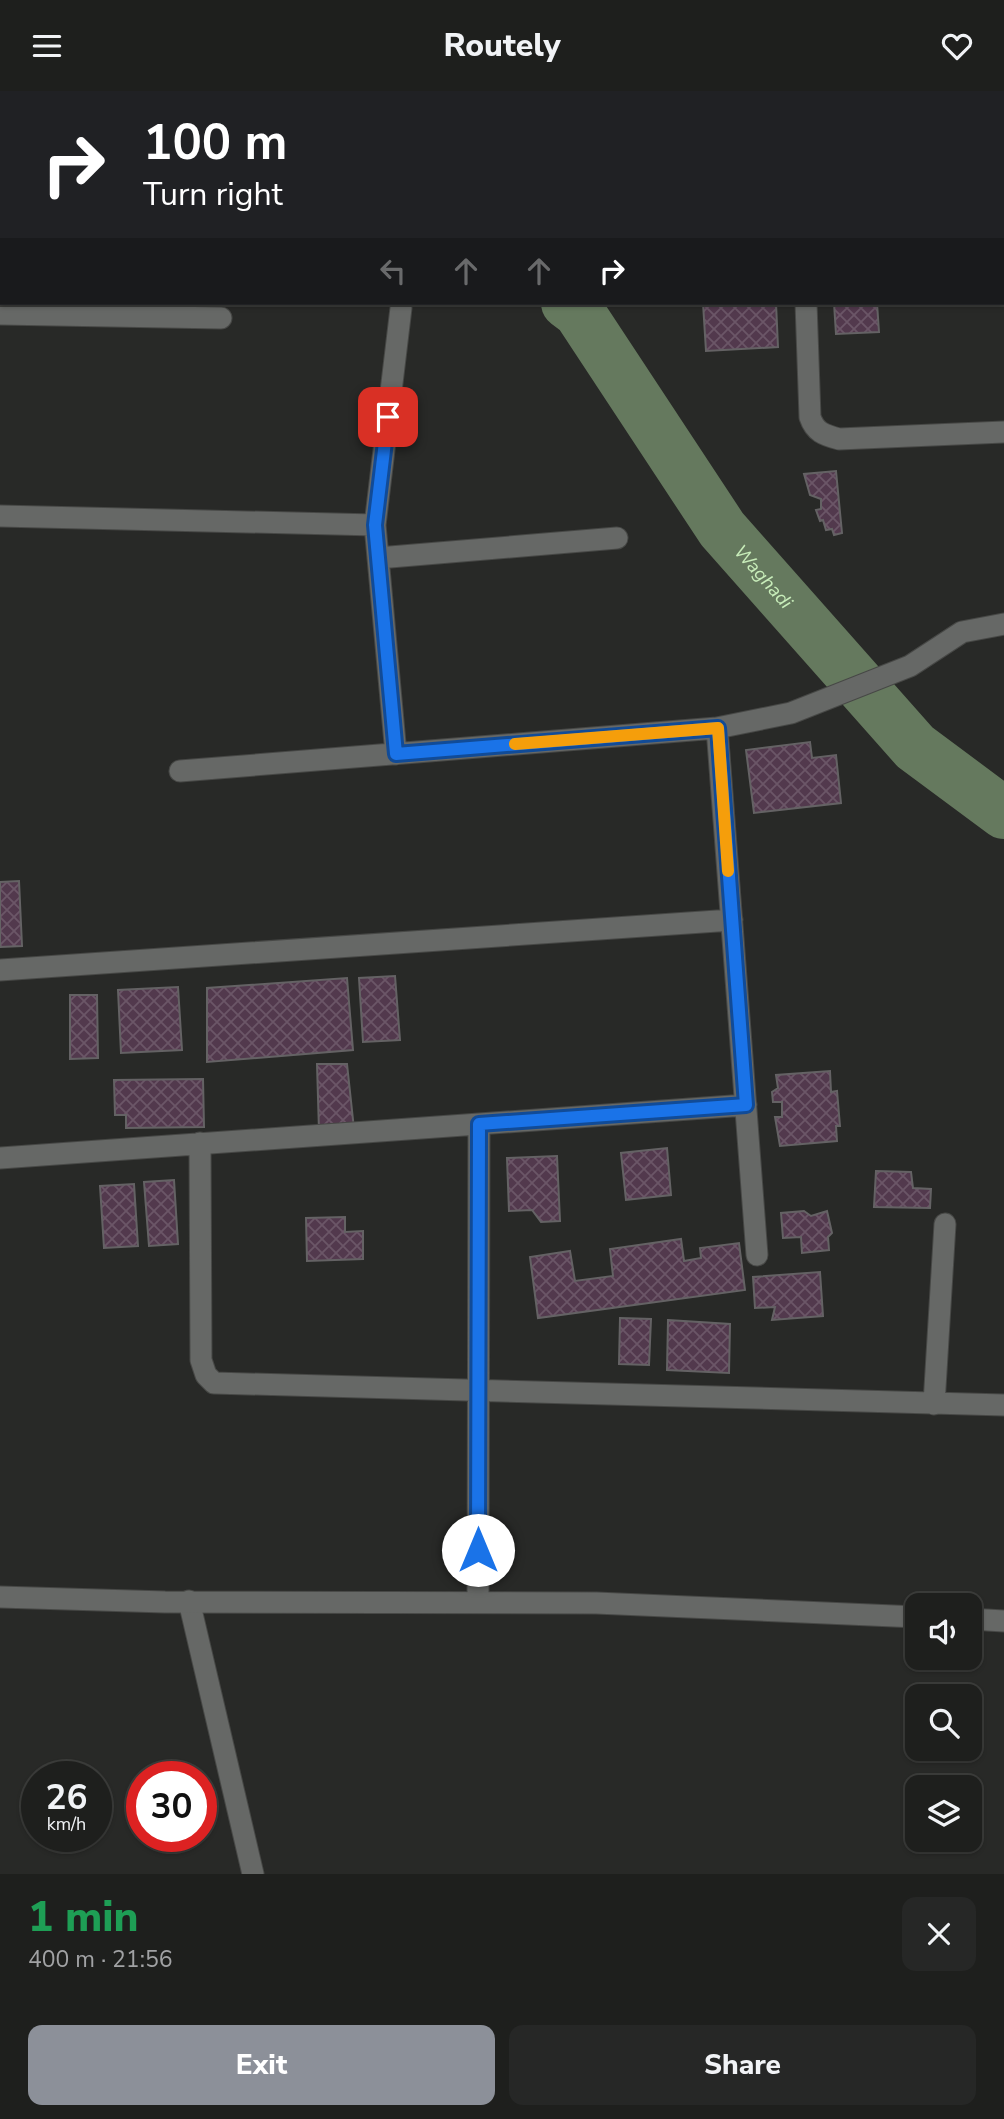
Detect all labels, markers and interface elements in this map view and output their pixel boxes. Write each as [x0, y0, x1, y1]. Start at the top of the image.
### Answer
text: Routely [443, 24, 561, 67]
icon: menu [28, 27, 66, 65]
icon: heart [938, 27, 976, 65]
text: 100 m [143, 109, 287, 176]
icon: right [28, 119, 119, 210]
text: Turn right [143, 173, 283, 216]
icon: left [374, 252, 412, 290]
icon: ahead [447, 252, 485, 290]
icon: ahead [520, 252, 558, 290]
icon: right [593, 252, 631, 290]
pin [358, 387, 418, 447]
icon: arrive [369, 398, 407, 436]
water label: Waghadi [728, 539, 799, 615]
position arrow [441, 1513, 515, 1587]
map controls [905, 1593, 982, 1852]
button: sound [905, 1593, 982, 1670]
button: search [905, 1684, 982, 1761]
speed limit sign: 30 [126, 1761, 217, 1852]
text: 26 [45, 1774, 88, 1821]
button: layers [905, 1775, 982, 1852]
text: km/h [47, 1812, 86, 1836]
text: 1 min [28, 1889, 138, 1946]
button: close [902, 1897, 976, 1971]
text: 400 m · 21:56 [28, 1944, 173, 1975]
button: Exit [28, 2025, 495, 2105]
button: Share [509, 2025, 976, 2105]

